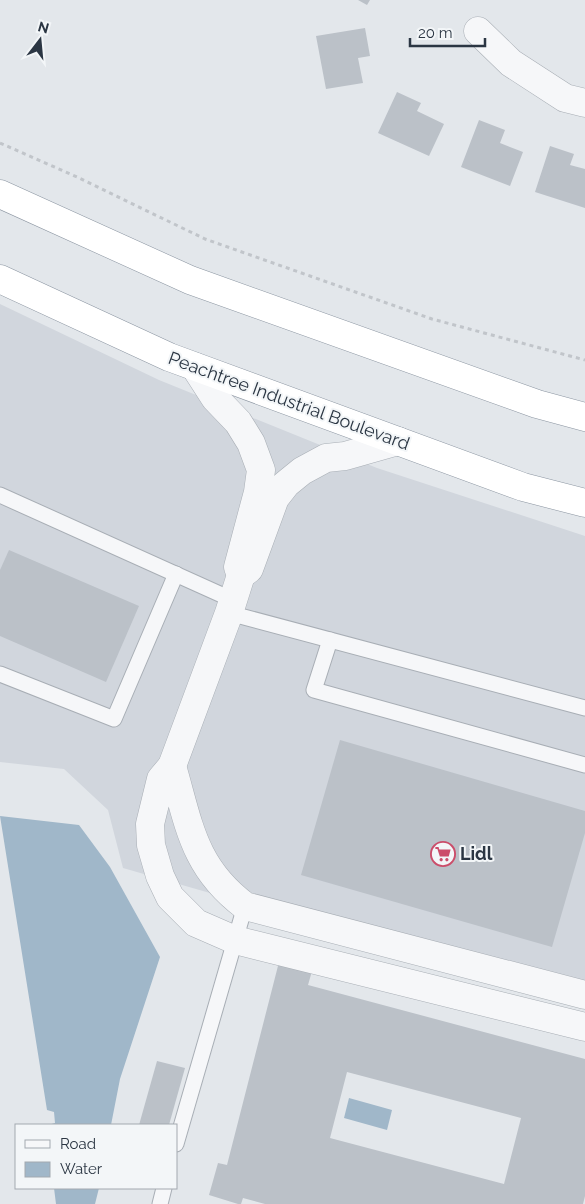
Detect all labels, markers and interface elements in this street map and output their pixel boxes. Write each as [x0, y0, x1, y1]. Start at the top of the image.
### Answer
north arrow [15, 15, 65, 65]
scale bar [410, 15, 485, 47]
text: N [36, 18, 51, 37]
text: 20 m [418, 24, 453, 42]
street label: Peachtree Industrial Boulevard [166, 347, 413, 454]
supermarket icon: Lidl [430, 841, 456, 867]
place label: Lidl [460, 843, 493, 864]
legend [15, 1124, 178, 1189]
text: Road [60, 1135, 96, 1153]
text: Water [60, 1160, 103, 1178]

